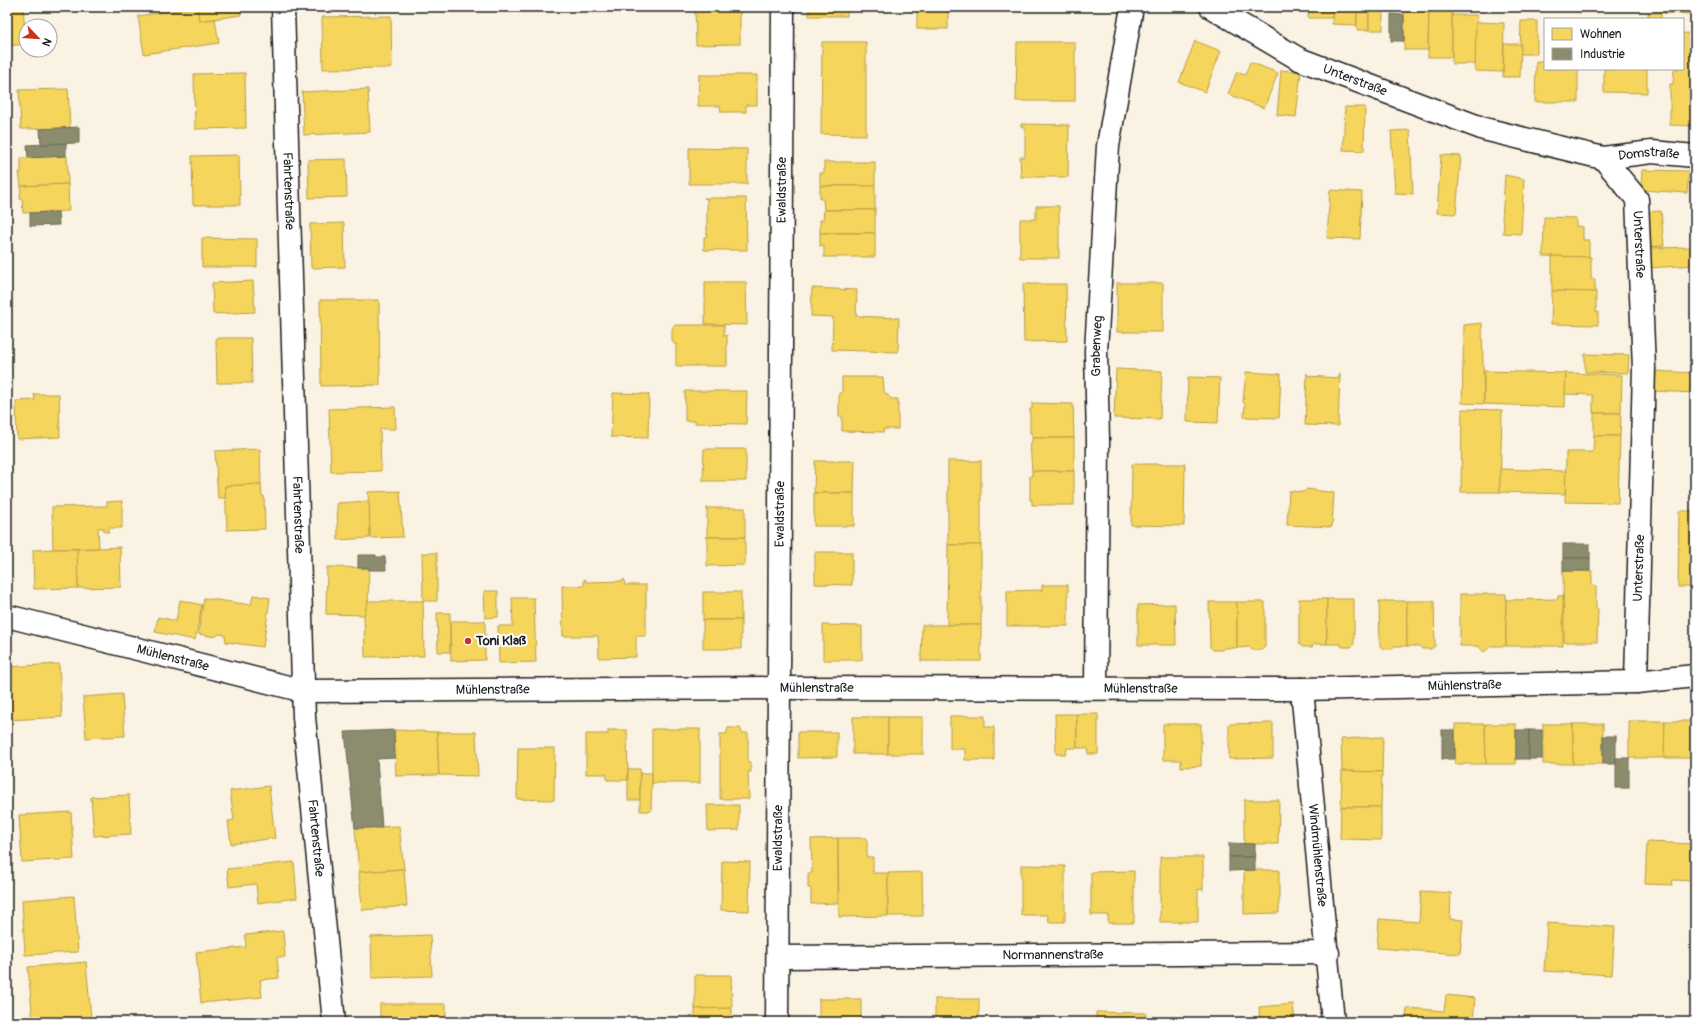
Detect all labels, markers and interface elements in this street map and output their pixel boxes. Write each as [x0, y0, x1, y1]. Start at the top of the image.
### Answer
north arrow [18, 18, 58, 58]
legend [1544, 18, 1684, 70]
text: Wohnen [1580, 27, 1622, 42]
text: N [39, 36, 54, 49]
text: Industrie [1580, 47, 1625, 62]
street label: Unterstraße [1321, 61, 1390, 100]
street label: Domstraße [1617, 144, 1681, 164]
street label: Fahrtenstraße [279, 152, 298, 231]
street label: Ewaldstraße [774, 156, 790, 223]
street label: Unterstraße [1629, 210, 1648, 279]
street label: Grabenweg [1088, 315, 1106, 377]
street label: Fahrtenstraße [289, 476, 307, 554]
street label: Ewaldstraße [772, 480, 788, 547]
street label: Unterstraße [1630, 533, 1648, 602]
place label: Toni Klaß [475, 633, 526, 649]
marker: Toni Klaß [463, 636, 473, 646]
street label: Mühlenstraße [135, 641, 211, 675]
street label: Mühlenstraße [1428, 677, 1502, 694]
street label: Mühlenstraße [780, 680, 854, 696]
street label: Mühlenstraße [1104, 681, 1178, 697]
street label: Mühlenstraße [456, 682, 530, 698]
street label: Fahrtenstraße [304, 799, 328, 878]
street label: Windmühlenstraße [1305, 803, 1330, 908]
street label: Ewaldstraße [770, 804, 786, 871]
street label: Normannenstraße [1002, 947, 1104, 963]

